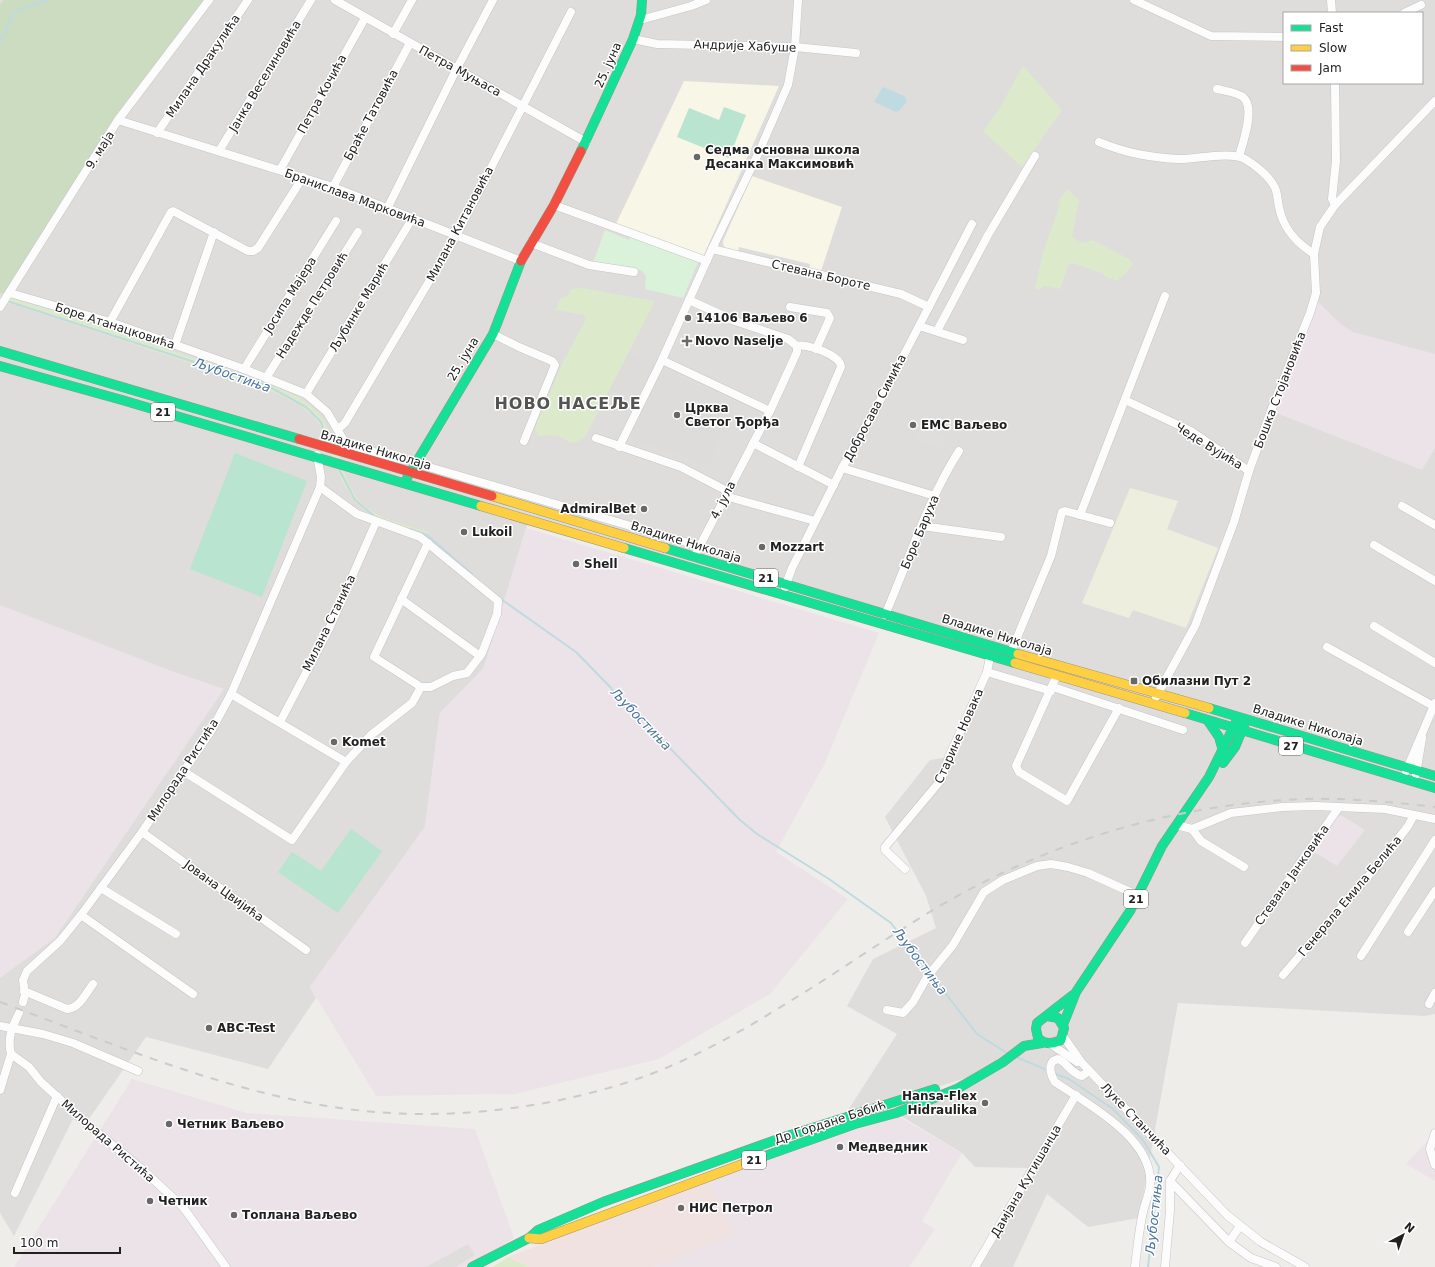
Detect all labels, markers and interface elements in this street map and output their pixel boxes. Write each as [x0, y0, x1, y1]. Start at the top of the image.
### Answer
street label: Милана Дракулића [163, 12, 243, 120]
legend [1283, 12, 1423, 84]
street label: Јанка Веселиновића [226, 18, 304, 135]
text: Fast [1319, 21, 1343, 35]
street label: Андрије Хабуше [693, 37, 797, 55]
street label: 25. јуна [592, 40, 624, 90]
text: Slow [1319, 41, 1347, 55]
street label: Петра Муњаса [416, 43, 504, 99]
street label: Петра Кочића [295, 52, 349, 136]
text: Jam [1318, 61, 1342, 75]
street label: Браће Татовића [341, 67, 401, 163]
street label: 9. маја [83, 128, 117, 172]
place label: Седма основна школа Десанка Максимовић [705, 143, 860, 171]
marker: Седма основна школа Десанка Максимовић [692, 152, 702, 162]
street label: Милана Китановића [424, 164, 496, 284]
street label: Бранислава Марковића [283, 166, 427, 230]
street label: Надежде Петровић [273, 249, 351, 361]
street label: Јосипа Мајера [260, 254, 319, 337]
street label: Стевана Бороте [770, 257, 872, 293]
street label: Љубинке Марић [327, 259, 391, 355]
street label: Боре Атанацковића [53, 300, 177, 352]
place label: 14106 Ваљево 6 [696, 311, 808, 325]
marker: 14106 Ваљево 6 [683, 313, 693, 323]
street label: Бошка Стојановића [1251, 330, 1309, 450]
place label: Novo Naselje [695, 334, 783, 348]
street label: 25. јуна [444, 335, 482, 383]
marker: Novo Naselje [682, 336, 692, 346]
street label: Добросава Симића [841, 352, 909, 464]
water label: Љубостиња [190, 354, 273, 395]
district label: НОВО НАСЕЉЕ [494, 394, 642, 413]
place label: Црква Светог Ђорђа [685, 401, 779, 429]
road number: 21 [151, 403, 175, 421]
marker: Црква Светог Ђорђа [672, 410, 682, 420]
place label: ЕМС Ваљево [921, 418, 1007, 432]
marker: ЕМС Ваљево [908, 420, 918, 430]
street label: Чеде Вујића [1173, 420, 1245, 472]
street label: Владике Николаја [319, 427, 433, 473]
street label: 4. јула [708, 479, 738, 521]
street label: Боре Баруха [898, 493, 942, 571]
place label: AdmiralBet [560, 502, 636, 516]
marker: AdmiralBet [639, 504, 649, 514]
street label: Владике Николаја [629, 519, 743, 565]
place label: Lukoil [472, 525, 512, 539]
marker: Lukoil [459, 527, 469, 537]
place label: Mozzart [770, 540, 824, 554]
marker: Mozzart [757, 542, 767, 552]
place label: Shell [584, 557, 618, 571]
marker: Shell [571, 559, 581, 569]
road number: 21 [754, 569, 778, 587]
street label: Милана Станића [300, 572, 358, 674]
street label: Владике Николаја [940, 612, 1054, 658]
place label: Обилазни Пут 2 [1142, 674, 1251, 688]
marker: Обилазни Пут 2 [1129, 676, 1139, 686]
water label: Љубостиња [607, 684, 674, 753]
street label: Старине Новака [932, 686, 986, 786]
street label: Владике Николаја [1251, 702, 1365, 748]
street label: Милорада Ристића [145, 716, 221, 824]
place label: Komet [342, 735, 386, 749]
marker: Komet [329, 737, 339, 747]
road number: 27 [1279, 737, 1303, 755]
street label: Стевана Јанковића [1252, 822, 1332, 928]
street label: Генерала Емила Белића [1295, 833, 1405, 959]
street label: Јована Цвијића [181, 857, 266, 925]
road number: 21 [1124, 890, 1148, 908]
water label: Љубостиња [889, 923, 950, 998]
place label: ABC-Test [217, 1021, 276, 1035]
marker: ABC-Test [204, 1023, 214, 1033]
street label: Луке Станчића [1098, 1080, 1174, 1158]
place label: Hansa-Flex Hidraulika [902, 1089, 977, 1117]
street label: Милорада Ристића [58, 1097, 158, 1185]
street label: Др Гордане Бабић [772, 1097, 888, 1147]
marker: Hansa-Flex Hidraulika [980, 1098, 990, 1108]
place label: Четник Ваљево [177, 1117, 284, 1131]
marker: Четник Ваљево [164, 1119, 174, 1129]
street label: Дамјана Кутишанца [988, 1122, 1064, 1240]
place label: Медведник [848, 1140, 928, 1154]
marker: Медведник [835, 1142, 845, 1152]
road number: 21 [742, 1151, 766, 1169]
water label: Љубостиња [1142, 1174, 1166, 1257]
place label: Четник [158, 1194, 208, 1208]
marker: Четник [145, 1196, 155, 1206]
place label: НИС Петрол [689, 1201, 773, 1215]
marker: НИС Петрол [676, 1203, 686, 1213]
place label: Топлана Ваљево [242, 1208, 357, 1222]
marker: Топлана Ваљево [229, 1210, 239, 1220]
north arrow [1383, 1215, 1423, 1255]
text: N [1401, 1220, 1417, 1236]
scale bar [14, 1229, 120, 1255]
text: 100 m [20, 1236, 58, 1250]

